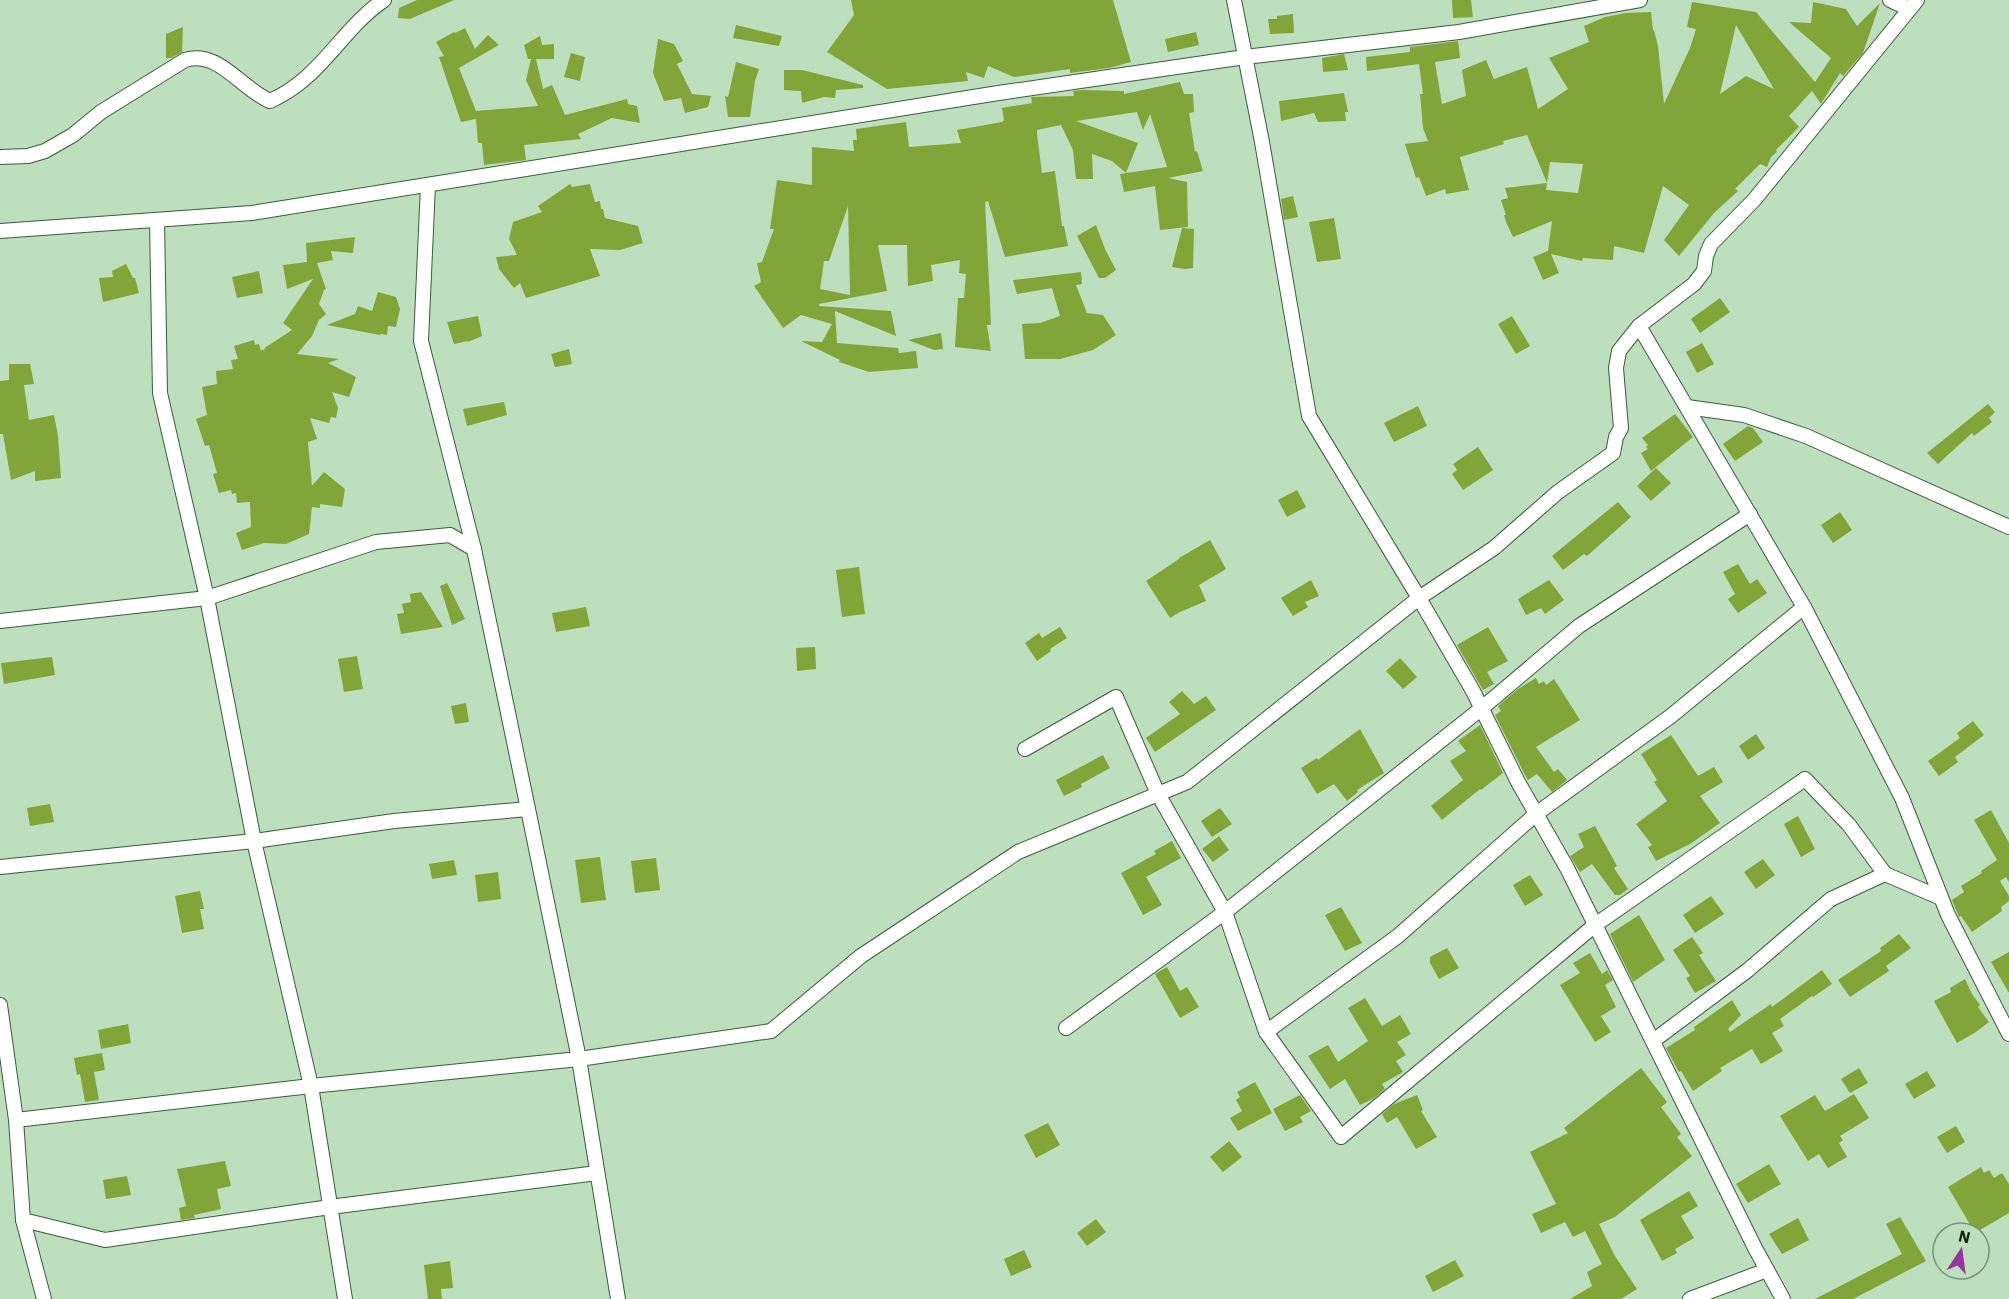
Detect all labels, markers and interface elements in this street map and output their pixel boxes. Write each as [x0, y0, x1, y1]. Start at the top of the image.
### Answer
north arrow [1931, 1221, 1991, 1281]
text: N [1956, 1225, 1972, 1247]

